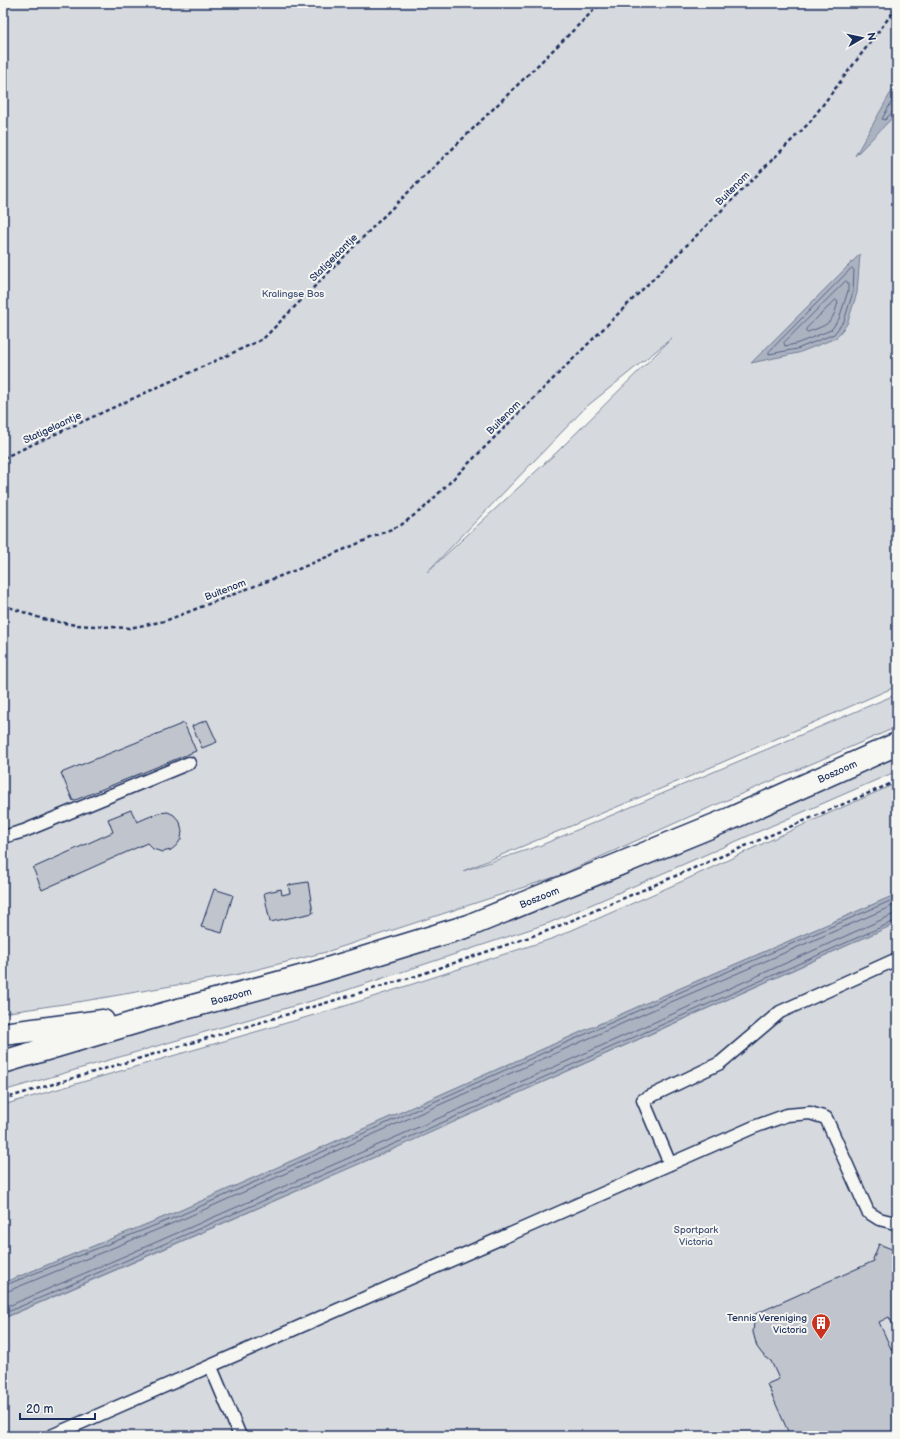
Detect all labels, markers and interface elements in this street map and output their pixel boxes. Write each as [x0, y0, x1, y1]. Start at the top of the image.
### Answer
north arrow [842, 18, 882, 58]
text: N [864, 31, 878, 42]
street label: Buitenom [713, 169, 752, 208]
street label: Statigelaantje [307, 231, 360, 284]
park label: Kralingse Bos [262, 288, 324, 300]
street label: Buitenom [484, 398, 523, 437]
street label: Statigelaantje [22, 409, 83, 447]
street label: Buitenom [203, 577, 248, 603]
street label: Boszoom [816, 758, 859, 786]
street label: Boszoom [518, 885, 561, 911]
street label: Boszoom [210, 986, 253, 1008]
park label: Sportpark Victoria [674, 1224, 718, 1248]
place label: Tennis Vereniging Victoria [727, 1312, 807, 1336]
building icon: Tennis Vereniging Victoria [810, 1312, 832, 1340]
scale bar [20, 1395, 95, 1421]
text: 20 m [26, 1402, 53, 1417]

